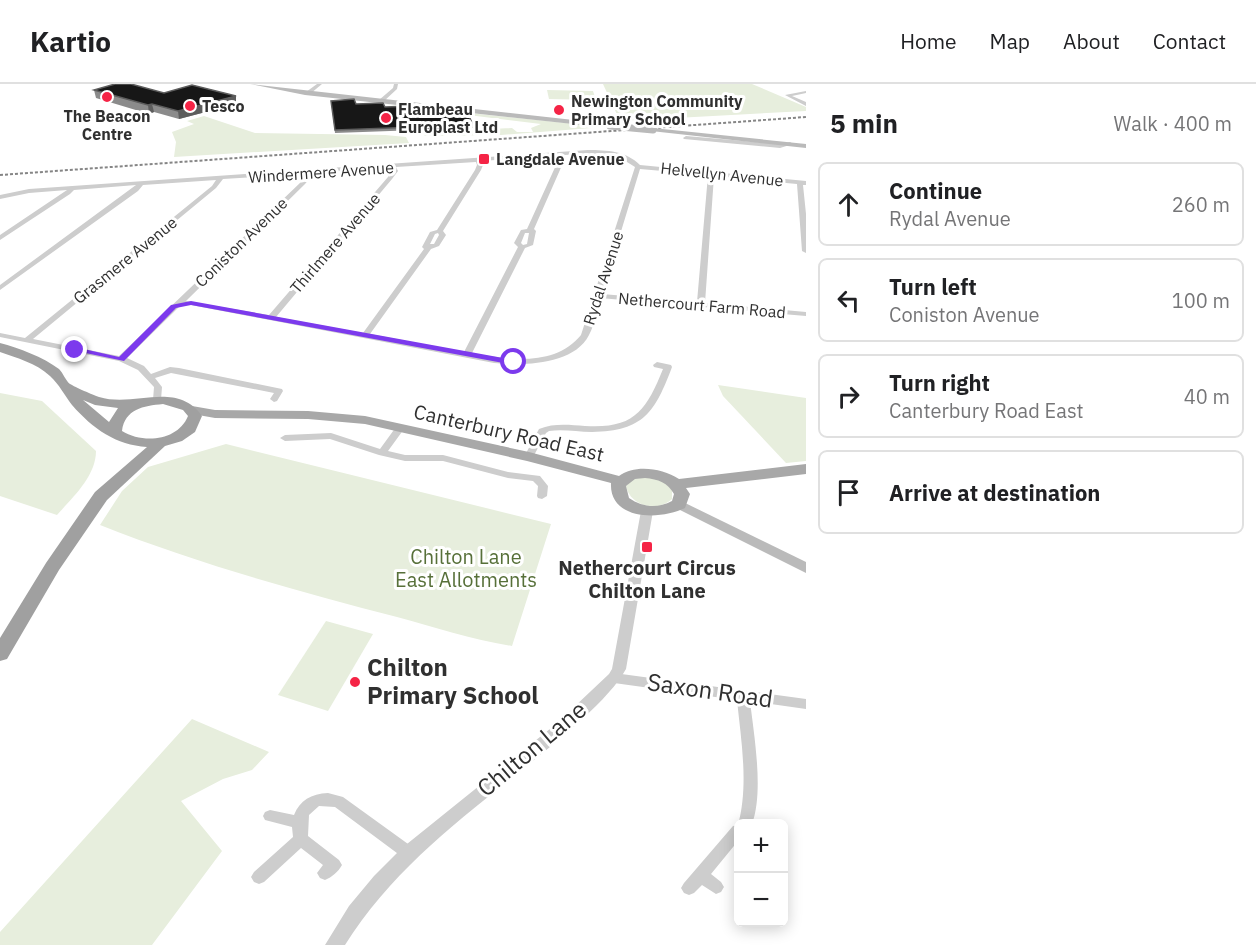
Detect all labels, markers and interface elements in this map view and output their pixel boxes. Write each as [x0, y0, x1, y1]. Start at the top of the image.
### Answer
text: Kartio [30, 23, 111, 60]
text: Home [900, 27, 957, 55]
text: Map [990, 27, 1030, 55]
text: About [1063, 27, 1120, 55]
text: Contact [1153, 27, 1226, 55]
marker: The Beacon Centre [100, 90, 114, 104]
place label: Newington Community Primary School [571, 91, 743, 129]
place label: Tesco [202, 96, 245, 116]
marker: Tesco [183, 99, 197, 113]
place label: Flambeau Europlast Ltd [398, 99, 498, 137]
marker: Newington Community Primary School [552, 103, 566, 117]
place label: The Beacon Centre [63, 106, 151, 144]
text: 5 min [830, 106, 898, 140]
text: Walk · 400 m [1114, 110, 1232, 137]
marker: Flambeau Europlast Ltd [379, 111, 393, 125]
place label: Langdale Avenue [496, 149, 624, 169]
marker: Langdale Avenue [477, 152, 491, 166]
street label: Windermere Avenue [248, 157, 395, 187]
street label: Helvellyn Avenue [660, 158, 785, 190]
text: Continue [889, 176, 982, 205]
street label: Thirlmere Avenue [286, 188, 384, 297]
icon: ahead [832, 188, 865, 221]
text: 260 m [1172, 191, 1230, 218]
street label: Coniston Avenue [191, 193, 291, 291]
text: Rydal Avenue [889, 205, 1011, 232]
street label: Grasmere Avenue [69, 212, 181, 308]
street label: Rydal Avenue [578, 228, 628, 327]
text: Turn left [889, 272, 977, 301]
icon: left [832, 284, 865, 317]
text: 100 m [1172, 287, 1230, 314]
street label: Nethercourt Farm Road [617, 288, 787, 322]
text: Coniston Avenue [889, 301, 1040, 328]
route end [61, 336, 87, 362]
route start [500, 348, 526, 374]
text: Turn right [889, 368, 990, 397]
icon: right [832, 380, 865, 413]
text: 40 m [1184, 383, 1230, 410]
street label: Canterbury Road East [411, 397, 607, 468]
text: Canterbury Road East [889, 397, 1084, 424]
icon: arrive [832, 476, 865, 509]
text: Arrive at destination [889, 478, 1100, 507]
marker: Nethercourt Circus Chilton Lane [640, 540, 654, 554]
park label: Chilton Lane East Allotments [395, 543, 537, 593]
place label: Nethercourt Circus Chilton Lane [558, 554, 736, 604]
place label: Chilton Primary School [367, 651, 539, 711]
street label: Saxon Road [645, 665, 775, 715]
marker: Chilton Primary School [348, 675, 362, 689]
street label: Chilton Lane [470, 693, 593, 803]
map controls [734, 819, 788, 927]
button: + [734, 819, 788, 873]
button: − [734, 873, 788, 927]

